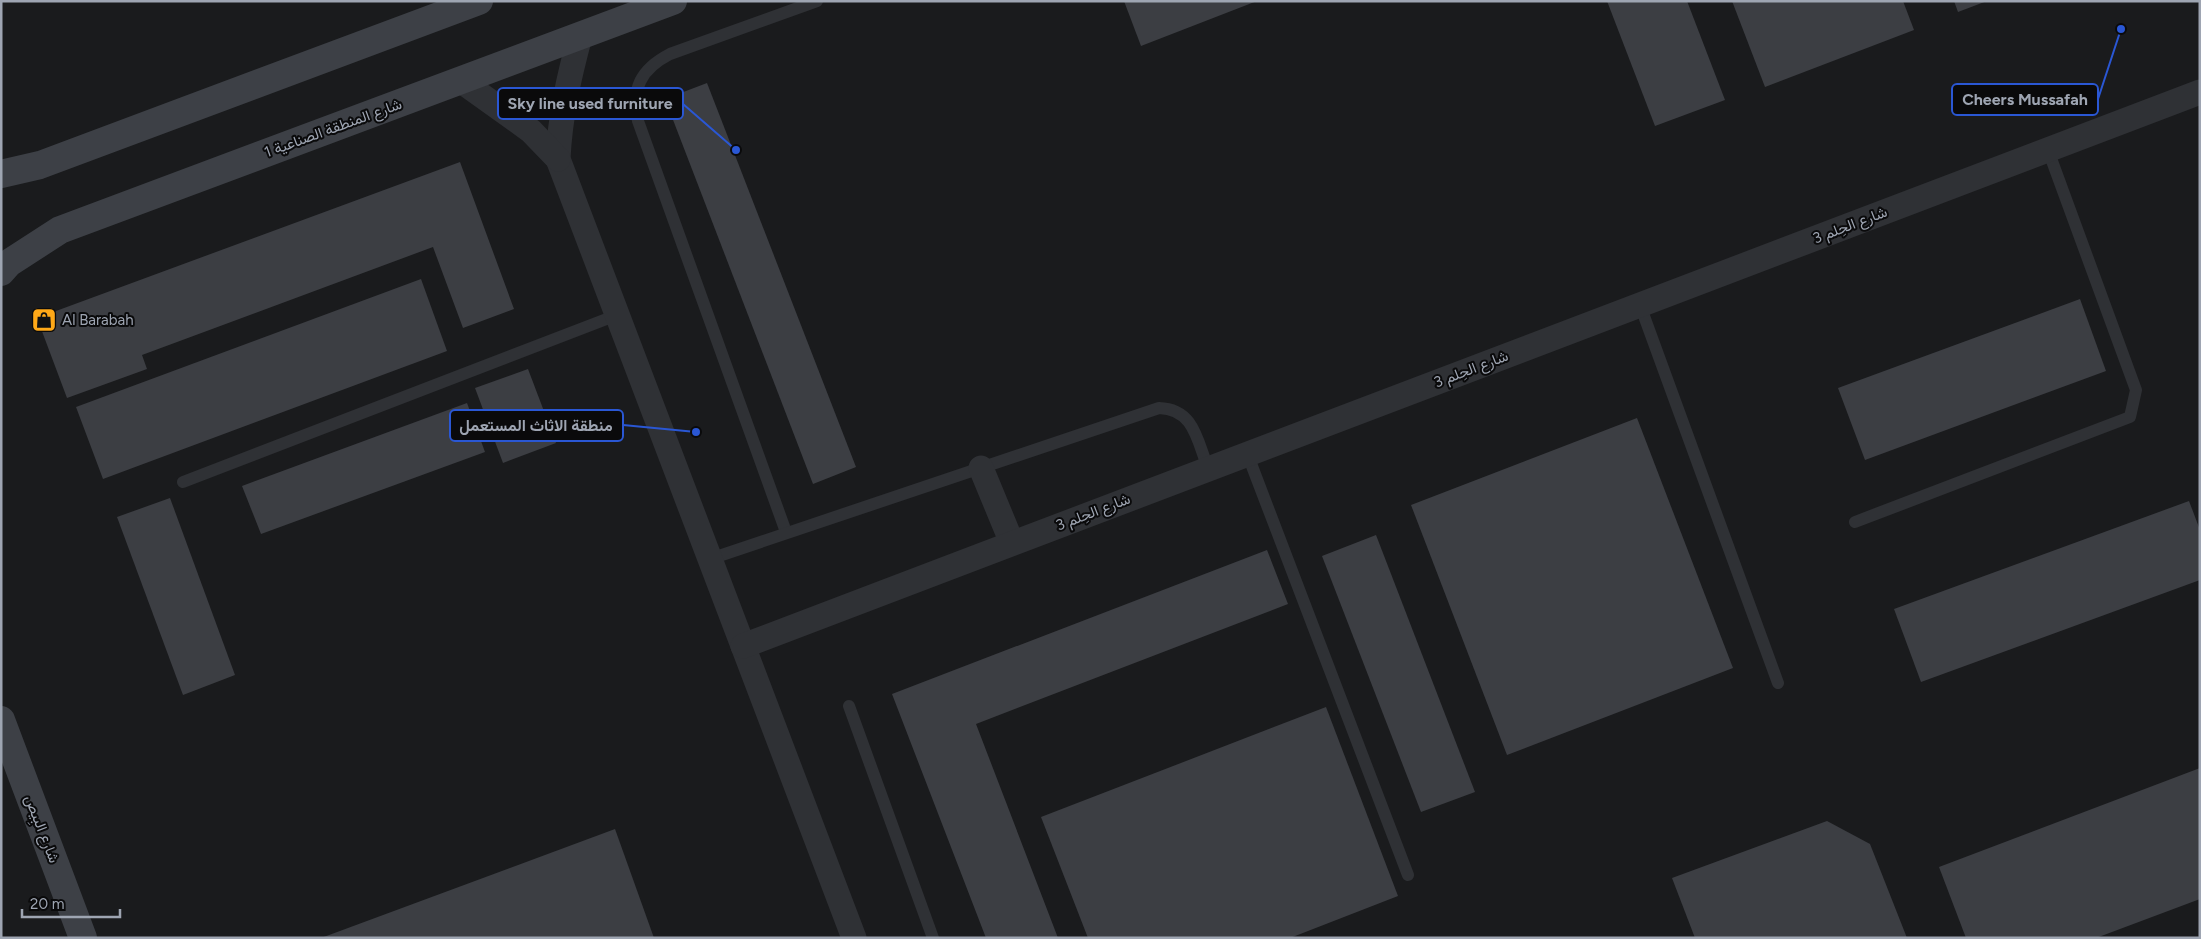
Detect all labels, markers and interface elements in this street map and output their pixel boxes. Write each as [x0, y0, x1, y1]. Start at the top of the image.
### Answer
callout: Cheers Mussafah [1952, 84, 2098, 115]
callout: Sky line used furniture [498, 88, 683, 119]
text: Cheers Mussafah [1962, 90, 2088, 109]
text: Sky line used furniture [507, 94, 673, 113]
street label: شارع المنطقة الصناعية 1 [262, 95, 405, 163]
street label: شارع الحِلم 3 [1810, 203, 1891, 249]
shop icon: Al Barabah [31, 307, 57, 333]
place label: Al Barabah [62, 311, 134, 329]
street label: شارع الحِلم 3 [1431, 347, 1512, 393]
callout: منطقة الاثاث المستعمل [450, 410, 623, 441]
text: منطقة الاثاث المستعمل [459, 416, 613, 435]
street label: شارع الحِلم 3 [1053, 490, 1134, 536]
street label: شارع البِيص [19, 792, 63, 867]
scale bar [22, 886, 120, 918]
text: 20 m [30, 895, 64, 913]

